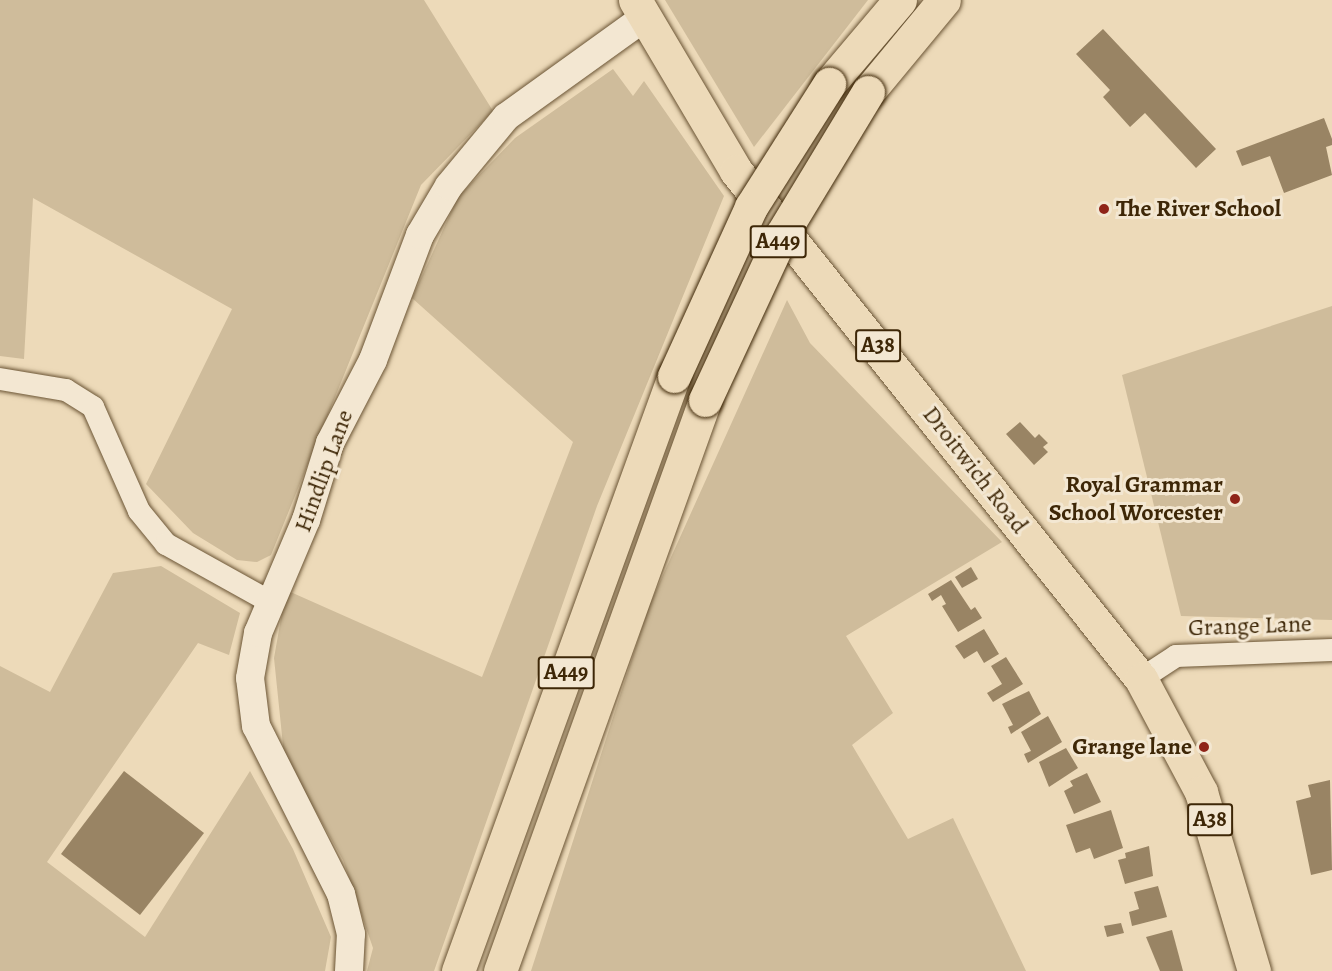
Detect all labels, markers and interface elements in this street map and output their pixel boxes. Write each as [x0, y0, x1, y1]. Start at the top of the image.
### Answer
place label: The River School [1116, 195, 1281, 223]
marker: The River School [1097, 202, 1111, 216]
road number: A449 [750, 223, 806, 261]
road number: A38 [854, 327, 902, 365]
street label: Droitwich Road [916, 401, 1034, 539]
street label: Hindlip Lane [289, 406, 359, 536]
place label: Royal Grammar School Worcester [1049, 471, 1223, 527]
marker: Royal Grammar School Worcester [1228, 492, 1242, 506]
street label: Grange Lane [1188, 609, 1312, 643]
road number: A449 [538, 654, 594, 692]
place label: Grange lane [1072, 733, 1192, 761]
marker: Grange lane [1197, 740, 1211, 754]
road number: A38 [1186, 801, 1234, 839]

